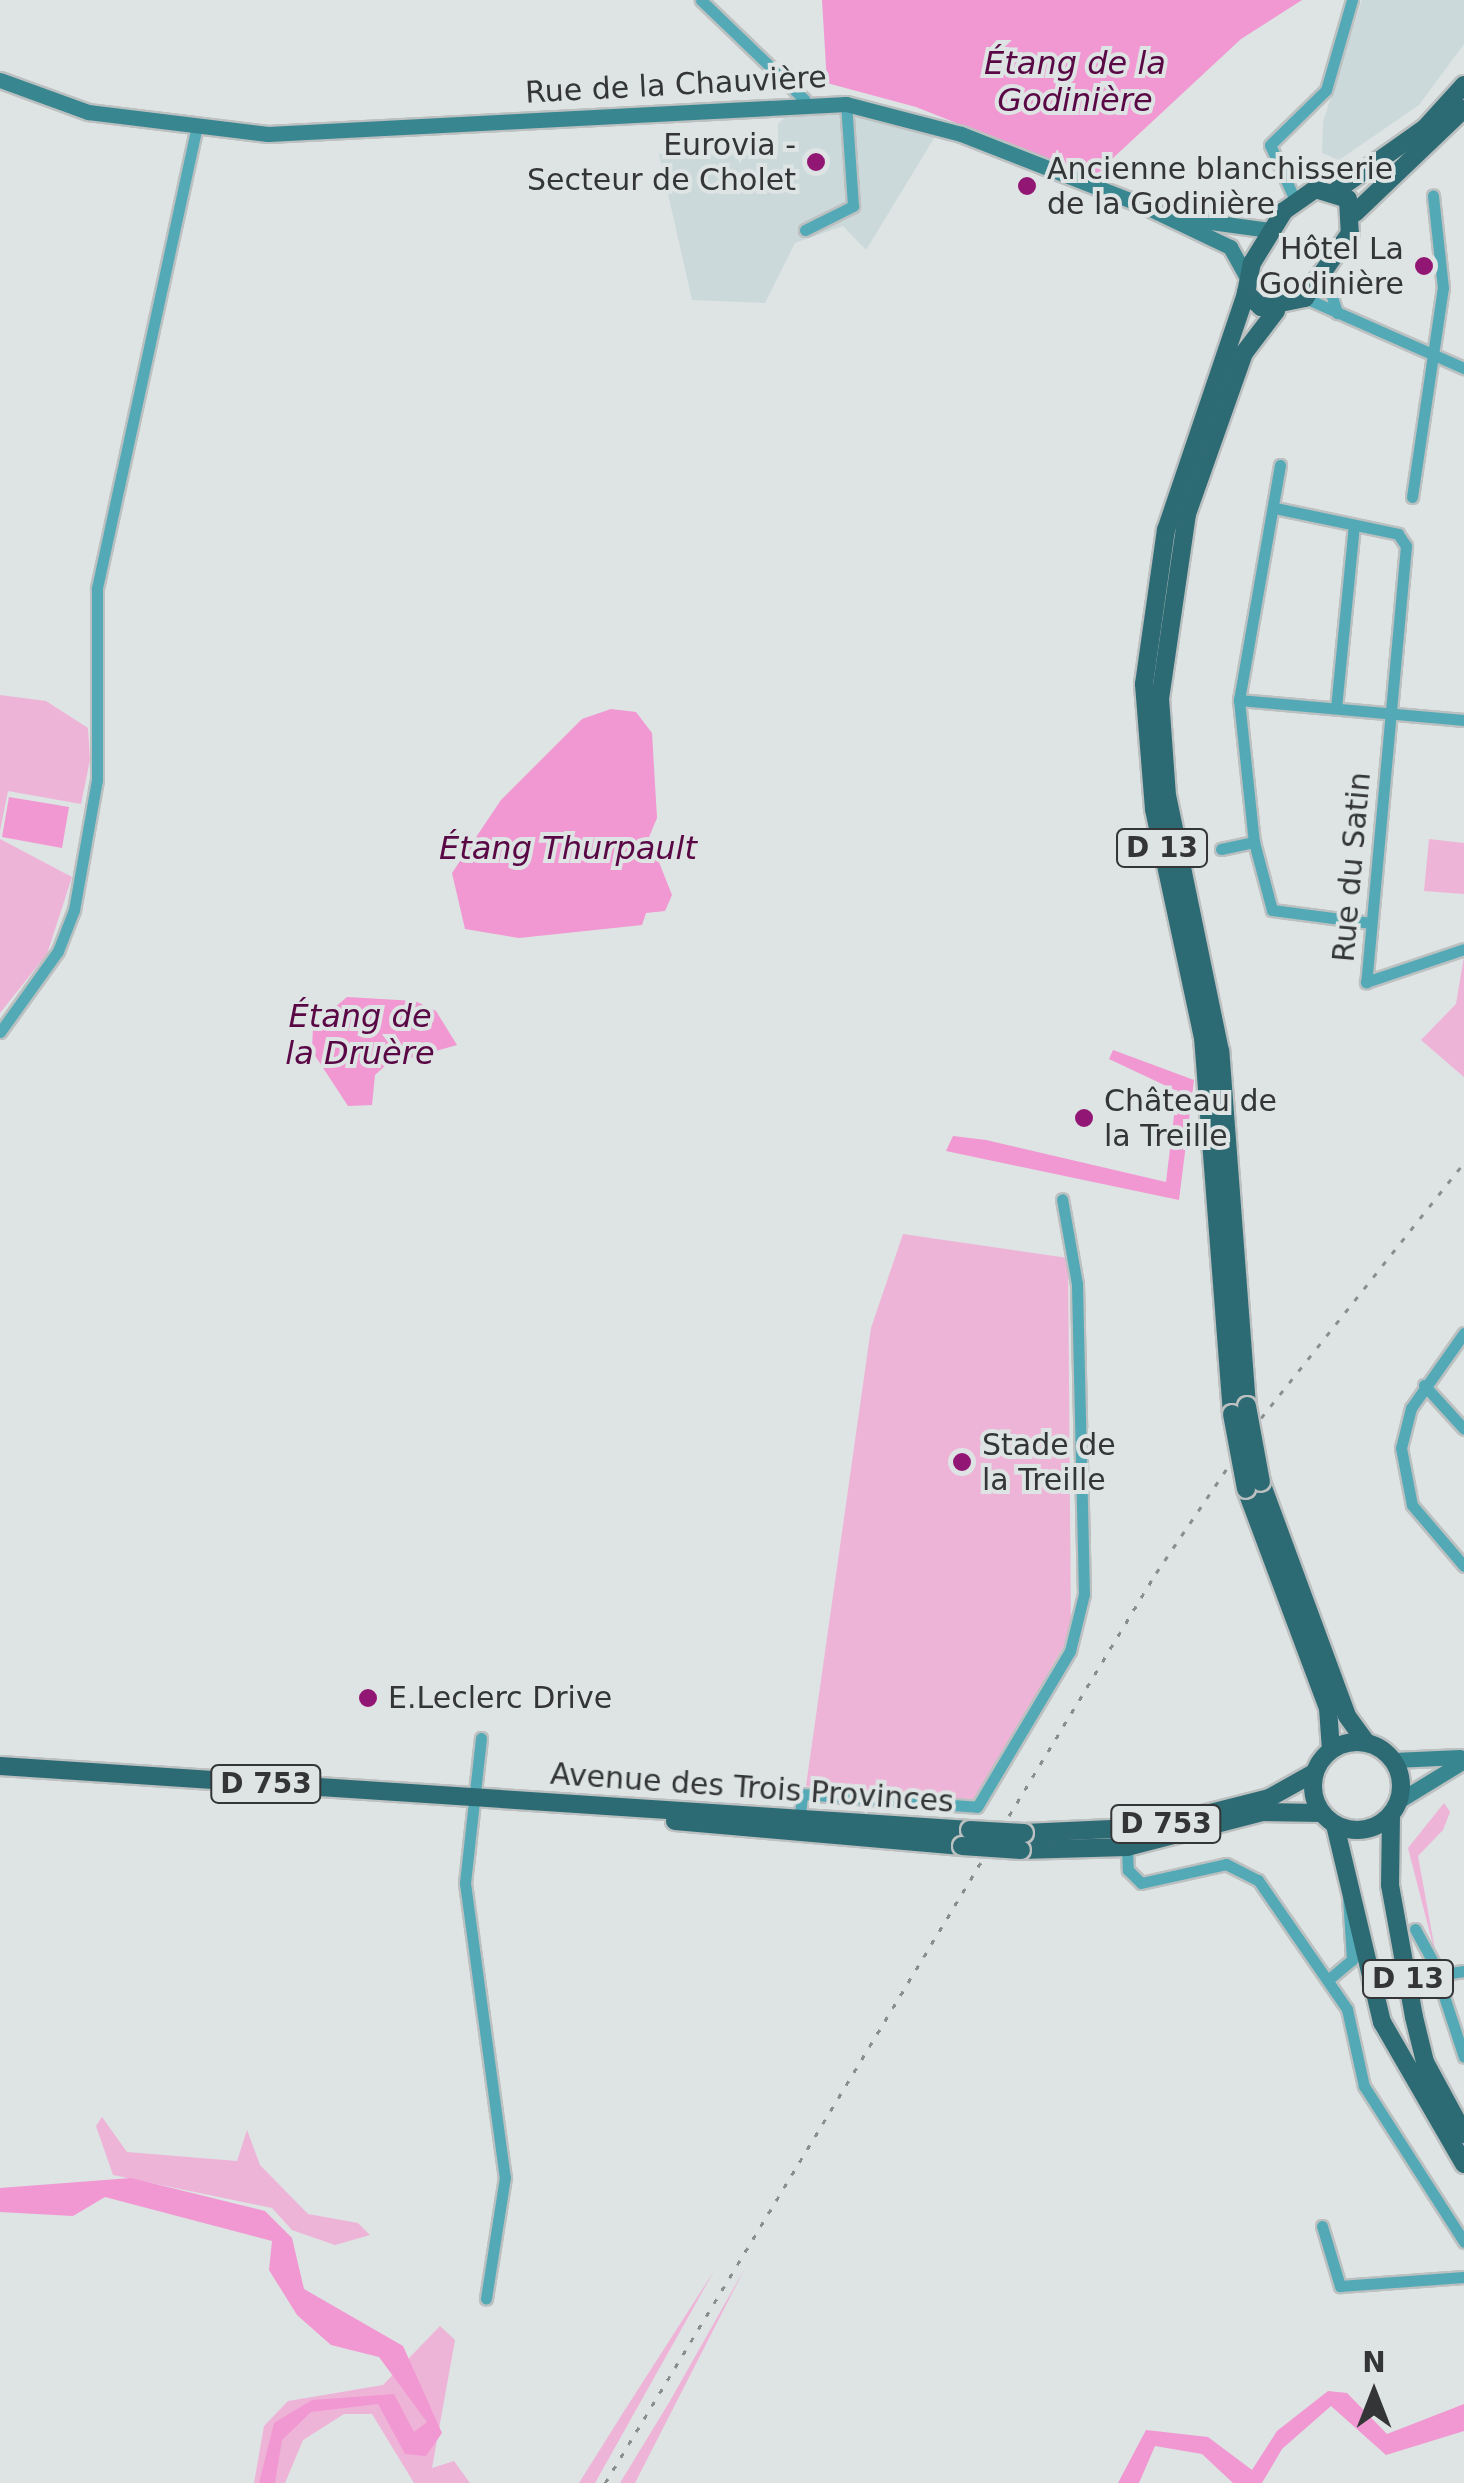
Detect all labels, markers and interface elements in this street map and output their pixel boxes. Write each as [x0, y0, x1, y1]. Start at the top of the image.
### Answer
water label: Étang de la Godinière [984, 45, 1166, 120]
street label: Rue de la Chauvière [524, 59, 828, 111]
place label: Eurovia - Secteur de Cholet [527, 127, 796, 198]
marker: Eurovia - Secteur de Cholet [805, 151, 827, 173]
place label: Ancienne blanchisserie de la Godinière [1047, 151, 1393, 222]
marker: Ancienne blanchisserie de la Godinière [1016, 175, 1038, 197]
place label: Hôtel La Godinière [1259, 231, 1404, 302]
marker: Hôtel La Godinière [1413, 255, 1435, 277]
street label: Rue du Satin [1326, 770, 1378, 964]
road number: D 13 [1114, 825, 1210, 871]
water label: Étang Thurpault [439, 829, 697, 867]
water label: Étang de la Druère [285, 998, 435, 1073]
place label: Château de la Treille [1104, 1083, 1277, 1154]
marker: Château de la Treille [1073, 1107, 1095, 1129]
place label: Stade de la Treille [982, 1427, 1116, 1498]
marker: Stade de la Treille [951, 1451, 973, 1473]
place label: E.Leclerc Drive [388, 1680, 612, 1716]
marker: E.Leclerc Drive [357, 1687, 379, 1709]
street label: Avenue des Trois Provinces [549, 1756, 955, 1820]
road number: D 753 [208, 1761, 324, 1807]
road number: D 753 [1108, 1801, 1224, 1847]
road number: D 13 [1360, 1956, 1456, 2002]
north arrow [1324, 2343, 1424, 2443]
text: N [1362, 2346, 1386, 2379]

